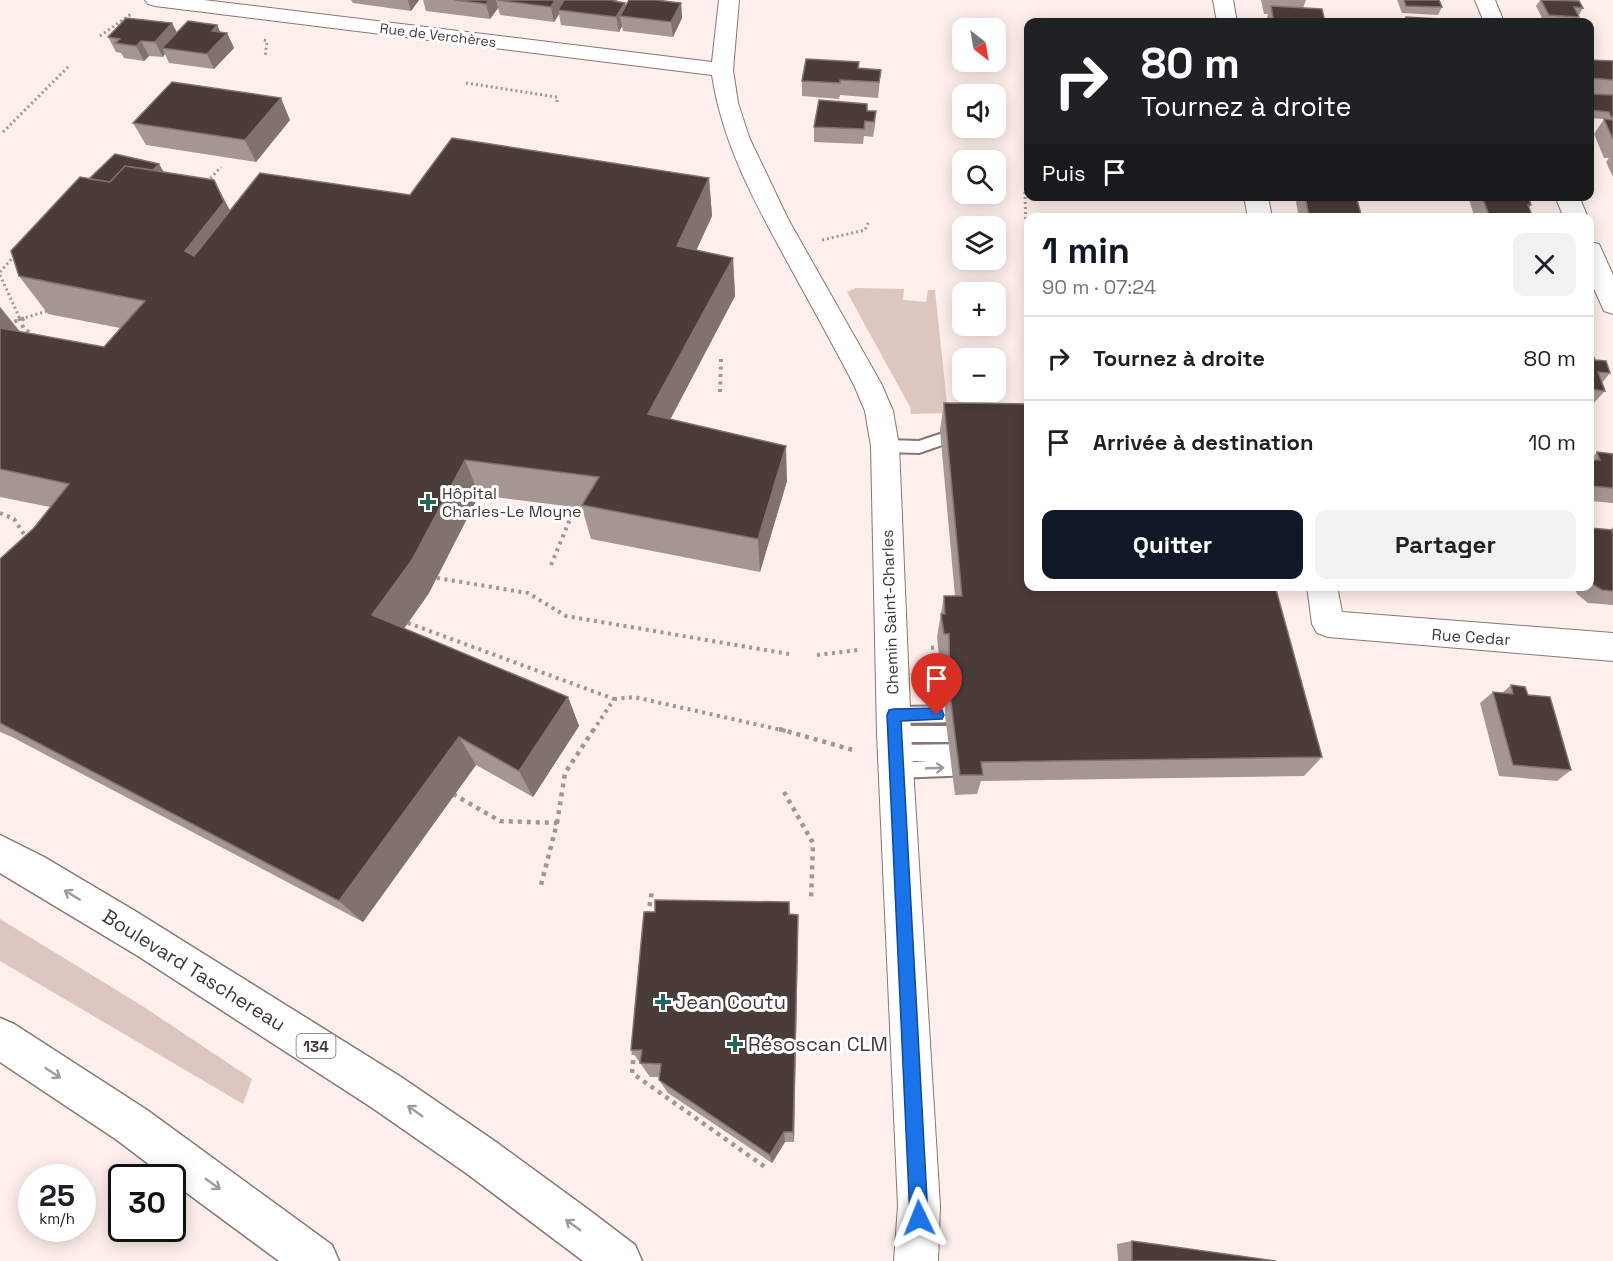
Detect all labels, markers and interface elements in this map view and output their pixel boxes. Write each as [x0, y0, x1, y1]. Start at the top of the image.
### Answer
north arrow [952, 18, 1006, 72]
map controls [952, 18, 1006, 402]
street label: Rue de Verchères [379, 19, 497, 51]
text: 80 m [1141, 37, 1240, 90]
icon: right [1042, 42, 1120, 120]
button: sound [952, 84, 1006, 138]
text: Tournez à droite [1141, 89, 1351, 124]
button: search [952, 150, 1006, 204]
icon: arrive [1098, 156, 1131, 189]
text: Puis [1042, 159, 1086, 187]
button: layers [952, 216, 1006, 270]
text: 1 min [1042, 228, 1130, 274]
button: close [1513, 233, 1576, 296]
text: 90 m · 07:24 [1042, 274, 1156, 300]
button: + [952, 282, 1006, 336]
icon: right [1042, 342, 1075, 375]
text: Tournez à droite [1093, 344, 1265, 372]
text: 80 m [1524, 344, 1576, 372]
button: − [952, 348, 1006, 402]
icon: arrive [1042, 426, 1075, 459]
text: Arrivée à destination [1093, 428, 1314, 456]
text: 10 m [1528, 428, 1576, 456]
place label: Hôpital Charles-Le Moyne [442, 483, 581, 522]
marker: Hôpital Charles-Le Moyne [419, 493, 437, 511]
button: Quitter [1042, 510, 1303, 579]
button: Partager [1315, 510, 1576, 579]
street label: Chemin Saint-Charles [877, 529, 903, 695]
street label: Rue Cedar [1431, 624, 1511, 650]
pin [911, 653, 962, 715]
icon: arrive [920, 662, 953, 695]
one-way arrow [924, 763, 944, 774]
one-way arrow [64, 888, 81, 900]
street label: Boulevard Taschereau [97, 903, 291, 1037]
place label: Jean Coutu [675, 989, 786, 1015]
marker: Jean Coutu [656, 995, 670, 1009]
place label: Résoscan CLM [748, 1031, 888, 1057]
road number: 134 [296, 1034, 336, 1058]
marker: Résoscan CLM [726, 1035, 744, 1053]
one-way arrow [44, 1067, 61, 1079]
one-way arrow [407, 1105, 423, 1117]
speed limit sign: 30 [108, 1164, 186, 1242]
text: 25 [39, 1176, 75, 1215]
one-way arrow [205, 1178, 221, 1190]
position arrow [887, 1186, 951, 1250]
text: km/h [39, 1209, 75, 1228]
one-way arrow [565, 1219, 581, 1231]

